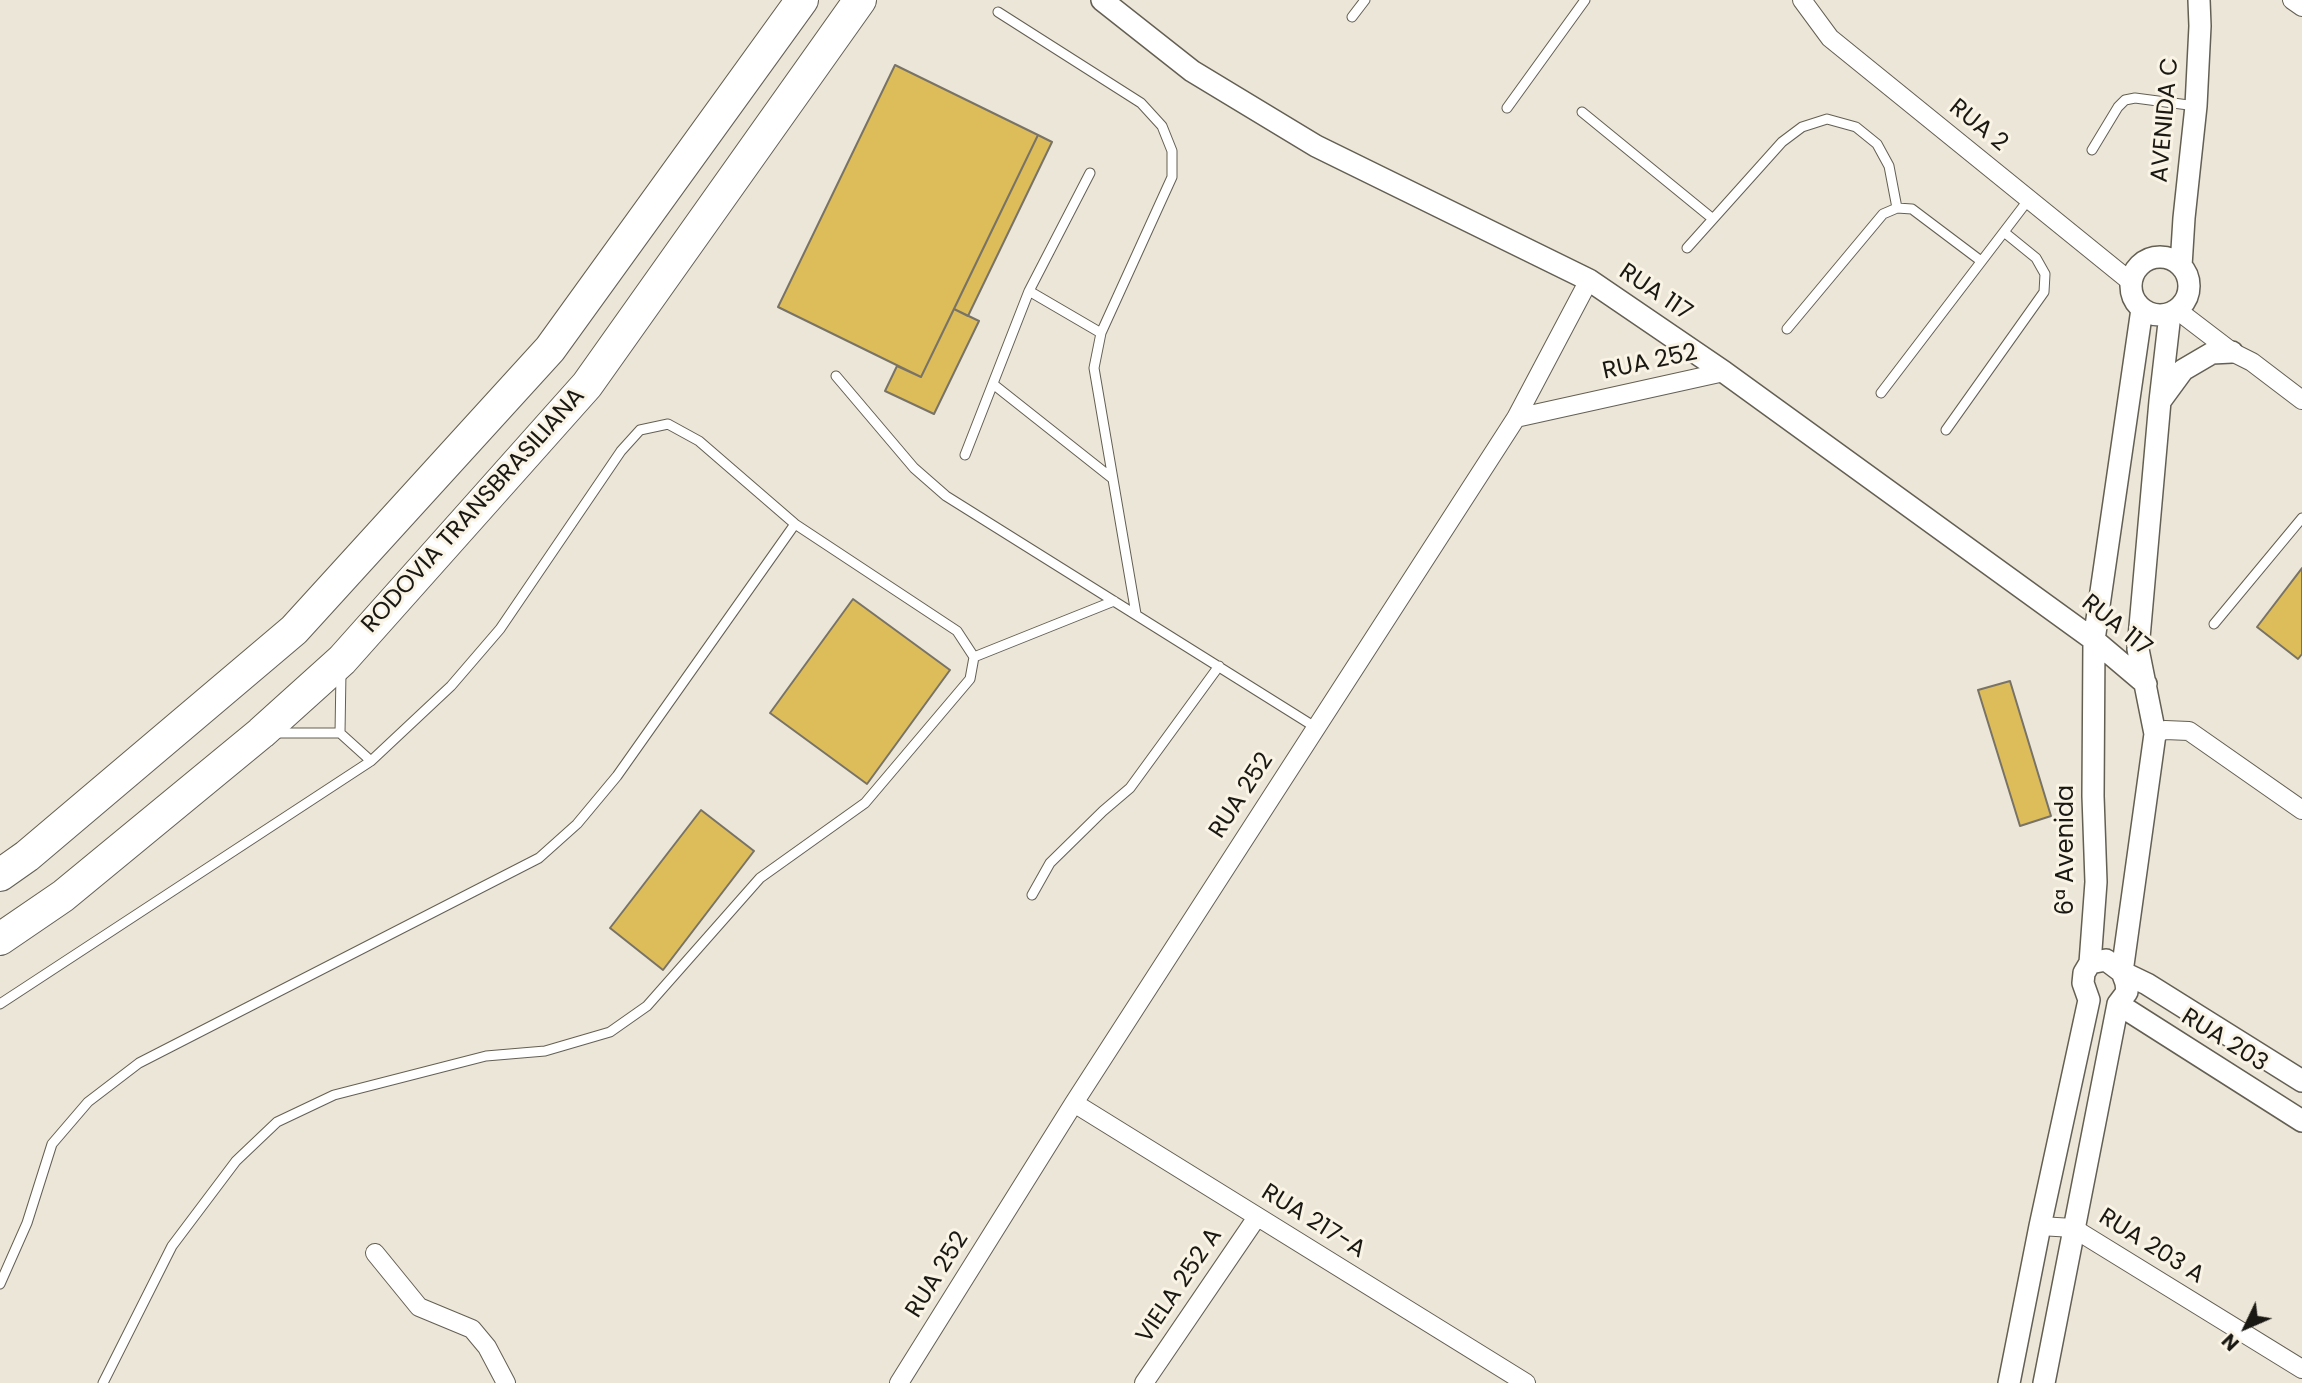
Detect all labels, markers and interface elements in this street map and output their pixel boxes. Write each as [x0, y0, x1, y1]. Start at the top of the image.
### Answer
street label: AVENIDA C [2146, 56, 2186, 184]
street label: RUA 2 [1943, 94, 2013, 158]
street label: RUA 117 [1613, 258, 1697, 328]
street label: RUA 252 [1600, 339, 1700, 387]
street label: RODOVIA TRANSBRASILIANA [356, 383, 592, 639]
street label: RUA 117 [2075, 589, 2157, 663]
street label: RUA 252 [1204, 748, 1280, 844]
street label: 6ª Avenida [2053, 785, 2081, 915]
street label: RUA 203 [2176, 1003, 2272, 1079]
street label: RUA 217-A [1256, 1179, 1370, 1265]
street label: RUA 203 A [2093, 1203, 2209, 1291]
street label: VIELA 252 A [1131, 1223, 1229, 1349]
street label: RUA 252 [900, 1227, 976, 1323]
north arrow [2211, 1292, 2281, 1362]
text: N [2216, 1327, 2245, 1356]

